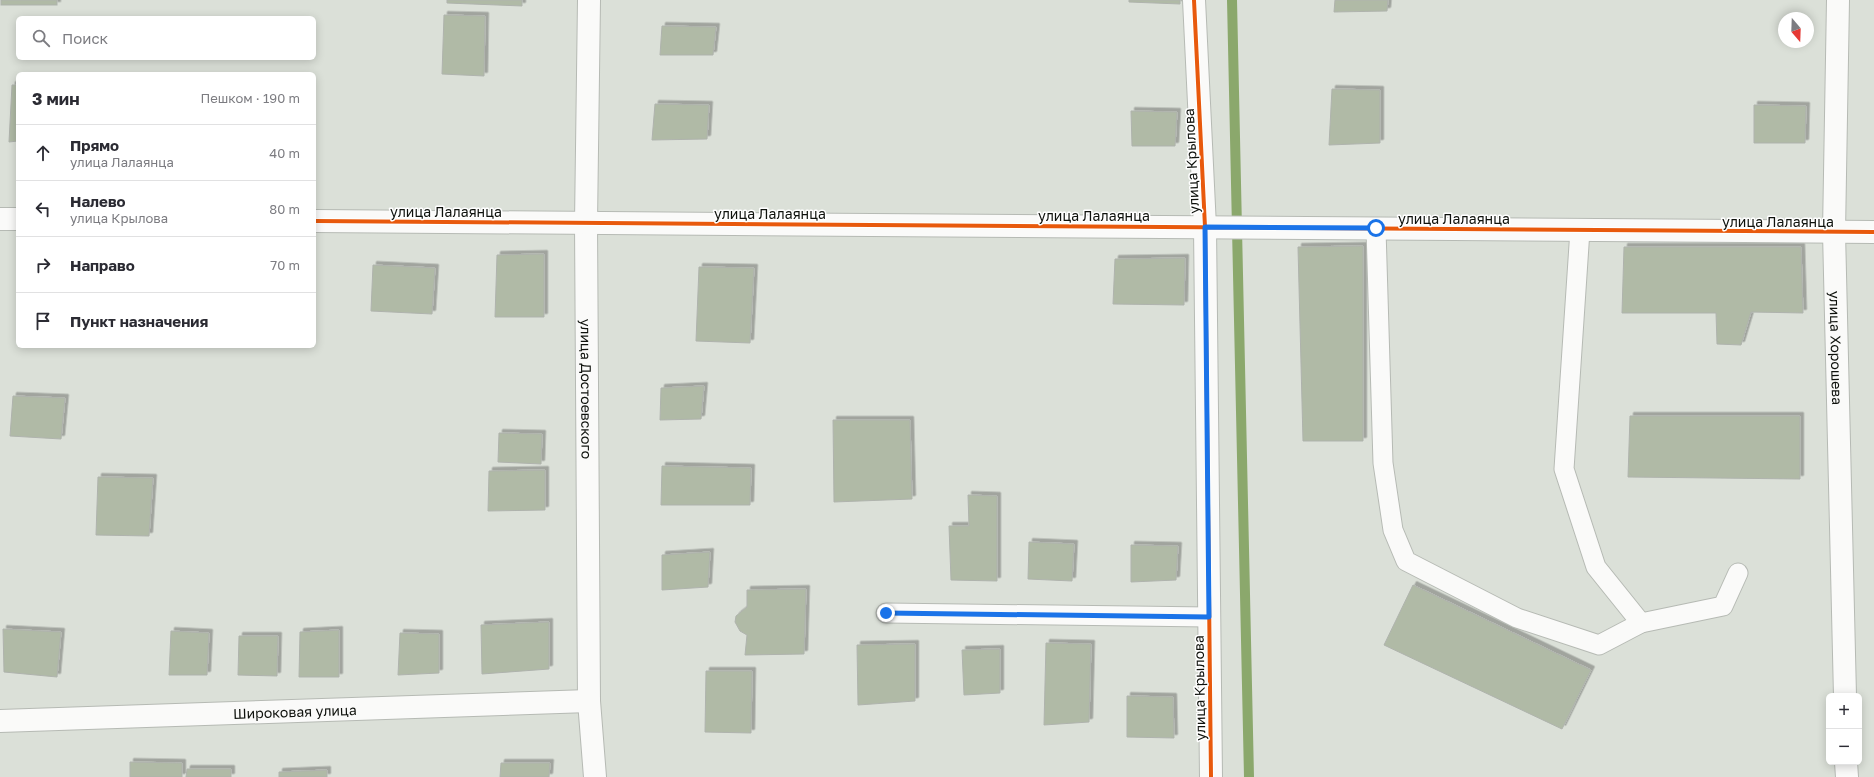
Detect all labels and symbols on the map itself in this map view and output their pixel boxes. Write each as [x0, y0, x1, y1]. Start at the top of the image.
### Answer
north arrow [1778, 12, 1814, 48]
street label: улица Крылова [1180, 108, 1202, 214]
street label: улица Лалаянца [390, 203, 502, 220]
street label: улица Лалаянца [714, 205, 826, 222]
street label: улица Лалаянца [1038, 207, 1150, 224]
street label: улица Лалаянца [1398, 210, 1510, 227]
street label: улица Лалаянца [1722, 213, 1834, 230]
route start [1367, 219, 1385, 237]
street label: улица Хорошева [1827, 291, 1847, 405]
street label: улица Достоевского [578, 319, 596, 459]
route end [877, 604, 895, 622]
street label: улица Крылова [1190, 635, 1208, 741]
street label: Широковая улица [233, 700, 357, 722]

